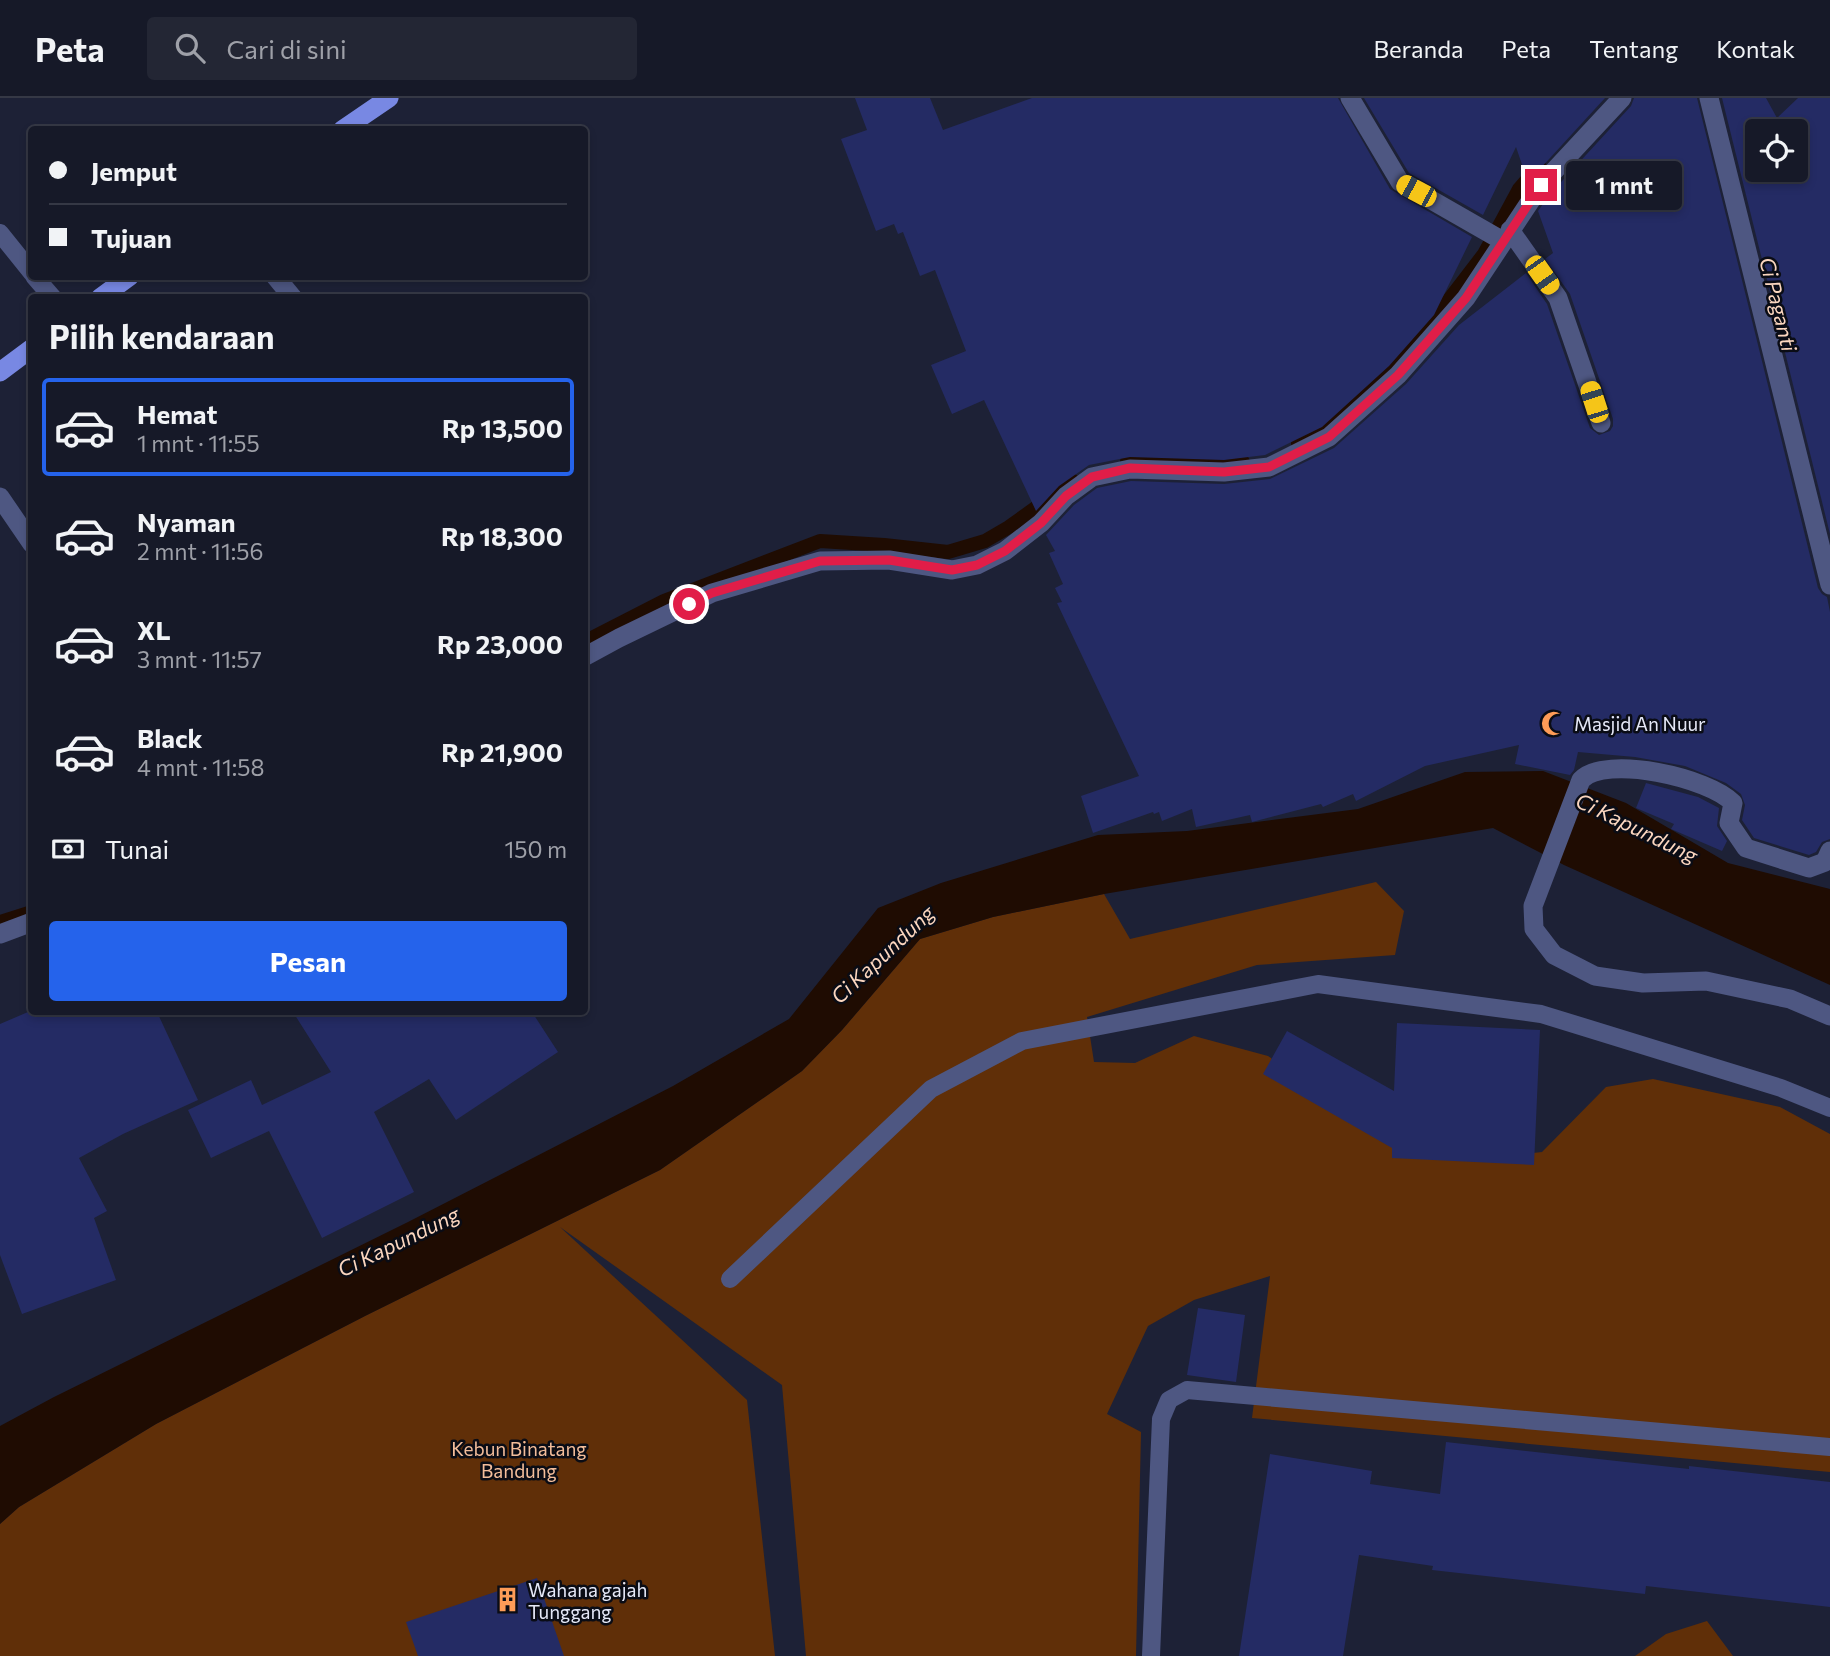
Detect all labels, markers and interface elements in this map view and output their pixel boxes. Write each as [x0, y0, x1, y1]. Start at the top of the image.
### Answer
search box [147, 17, 637, 80]
text: Peta [35, 28, 105, 69]
icon: search [171, 29, 209, 67]
text: Cari di sini [227, 33, 347, 64]
text: Beranda [1373, 34, 1464, 63]
text: Peta [1502, 34, 1551, 63]
text: Tentang [1589, 34, 1678, 63]
text: Kontak [1716, 34, 1795, 63]
map controls [1745, 119, 1808, 182]
button: locate [1745, 119, 1808, 182]
text: Jemput [91, 155, 177, 186]
callout: 1 mnt [1566, 160, 1681, 210]
route end [1525, 169, 1557, 201]
text: 1 mnt [1595, 171, 1653, 199]
car [1393, 172, 1440, 210]
text: Tujuan [91, 222, 172, 253]
car [1522, 252, 1563, 298]
water label: Ci Paganti [1755, 254, 1803, 354]
text: Pilih kendaraan [49, 316, 275, 356]
car [1578, 379, 1611, 425]
icon: car [53, 396, 116, 459]
text: Hemat [137, 398, 218, 429]
text: Rp 13,500 [442, 412, 563, 443]
text: 1 mnt · 11:55 [137, 429, 260, 457]
icon: car [53, 504, 116, 567]
text: Nyaman [137, 506, 236, 537]
text: Rp 18,300 [441, 520, 563, 551]
text: 2 mnt · 11:56 [137, 537, 263, 565]
route start [673, 588, 705, 620]
icon: car [53, 612, 116, 675]
text: XL [137, 614, 171, 645]
text: Rp 23,000 [437, 628, 563, 659]
text: 3 mnt · 11:57 [137, 645, 262, 673]
mosque icon: Masjid An Nuur [1540, 709, 1568, 737]
place label: Masjid An Nuur [1574, 712, 1706, 735]
icon: car [53, 720, 116, 783]
text: Black [137, 722, 203, 753]
text: Rp 21,900 [441, 736, 563, 767]
text: 4 mnt · 11:58 [137, 753, 264, 781]
water label: Ci Kapundung [1572, 787, 1703, 868]
icon: cash [49, 830, 87, 868]
text: Tunai [105, 833, 169, 864]
text: 150 m [504, 835, 567, 863]
water label: Ci Kapundung [825, 899, 940, 1008]
button: Pesan [49, 921, 567, 1001]
water label: Ci Kapundung [333, 1200, 464, 1281]
park label: Kebun Binatang Bandung [451, 1437, 587, 1482]
place label: Wahana gajah Tunggang [528, 1578, 647, 1623]
building icon: Wahana gajah Tunggang [494, 1586, 522, 1614]

